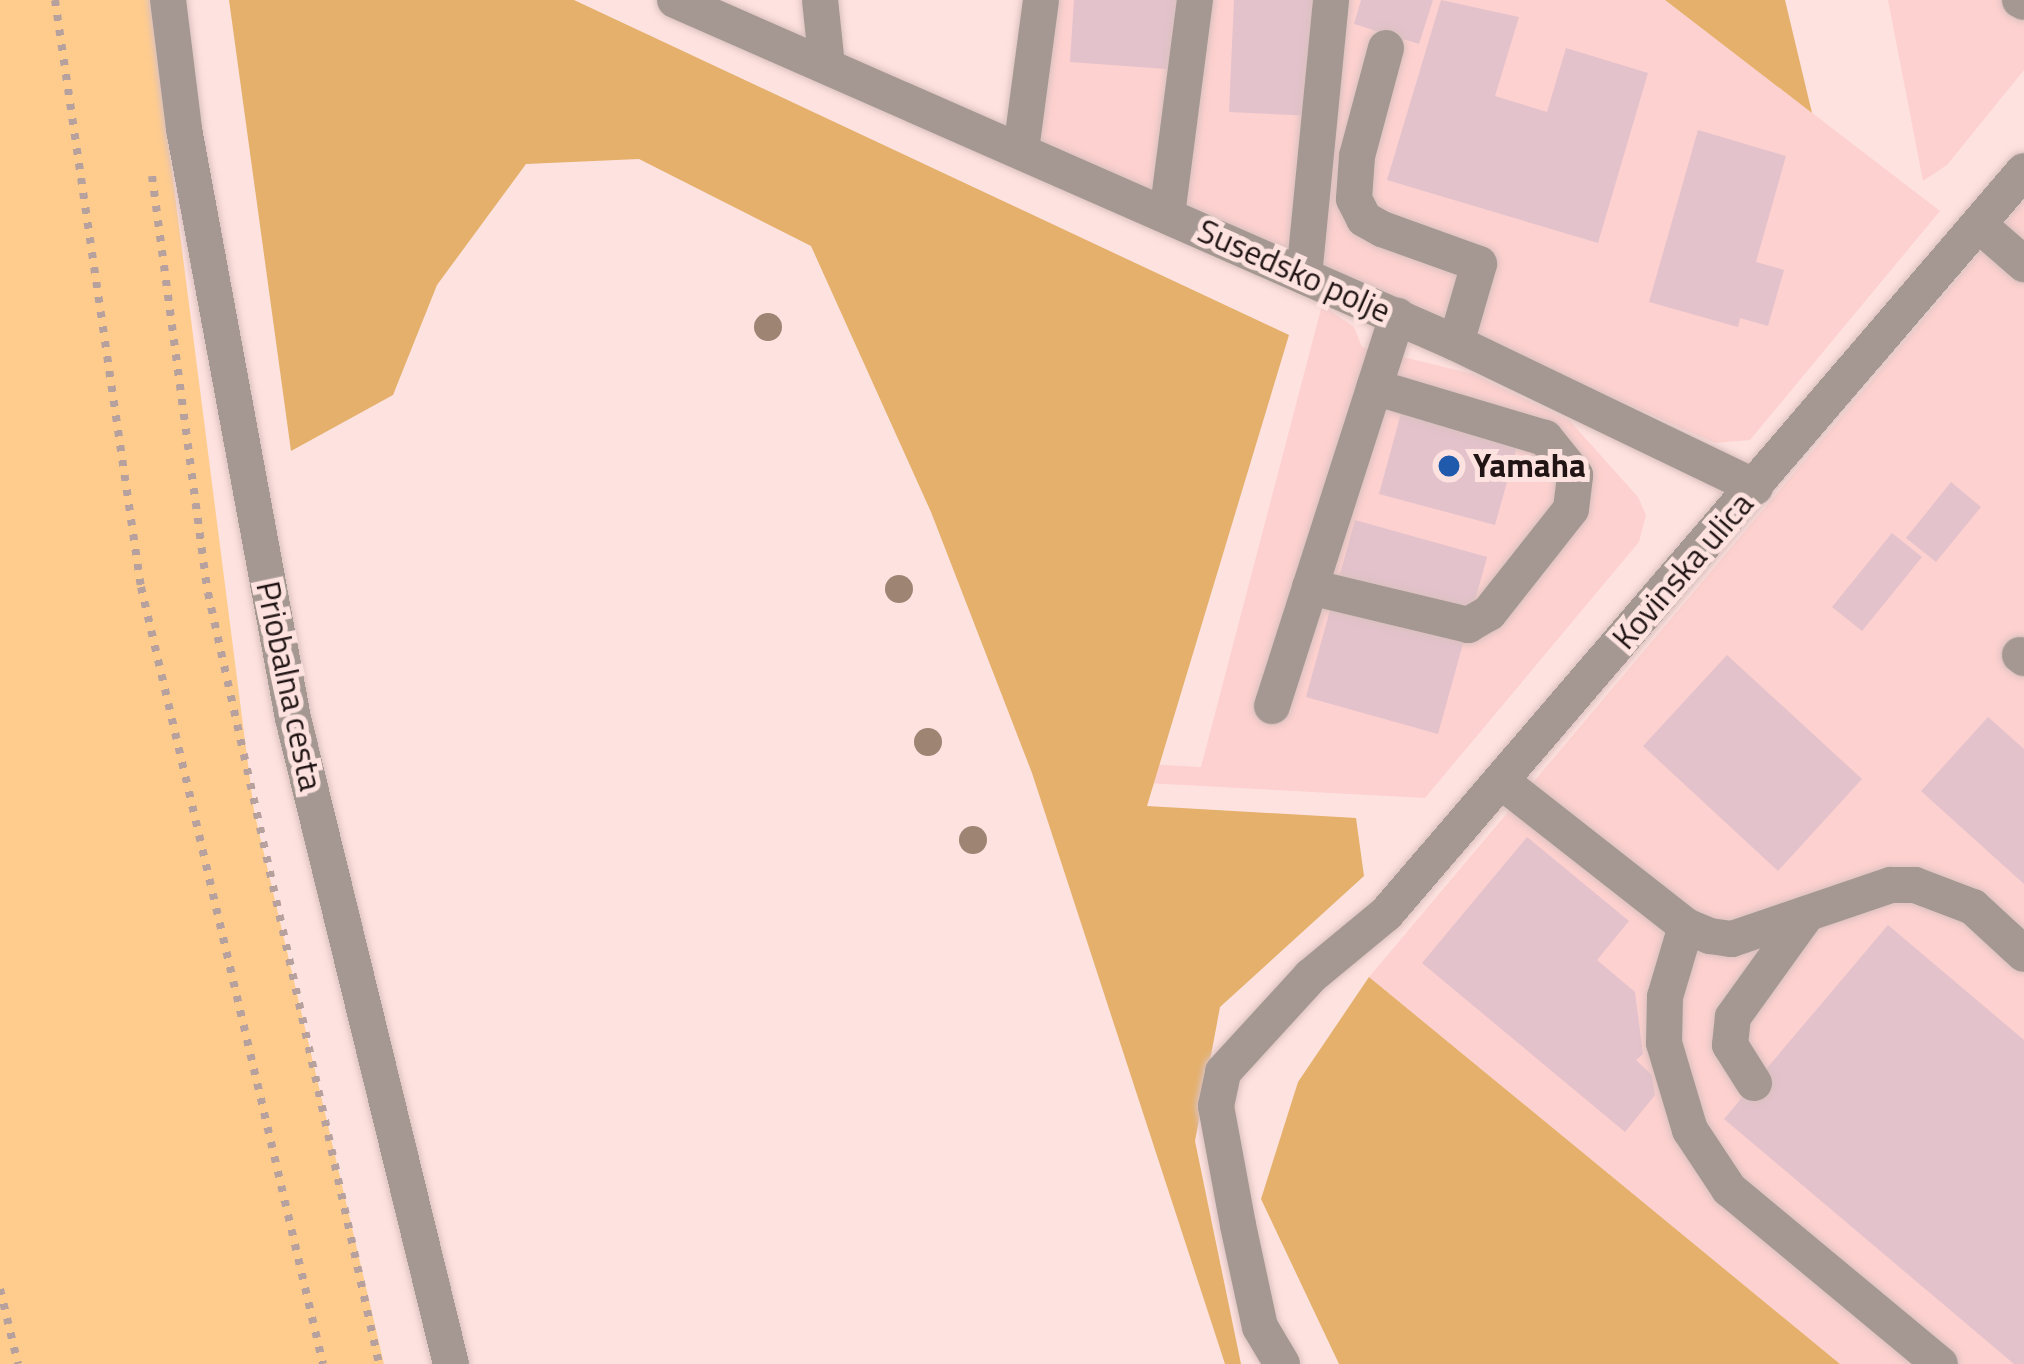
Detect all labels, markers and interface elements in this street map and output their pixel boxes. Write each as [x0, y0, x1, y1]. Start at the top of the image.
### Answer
street label: Susedsko polje [1192, 211, 1396, 331]
place label: Yamaha [1473, 446, 1586, 486]
marker: Yamaha [1436, 453, 1462, 479]
street label: Kovinska ulica [1604, 485, 1762, 657]
street label: Priobalna cesta [247, 578, 331, 794]

